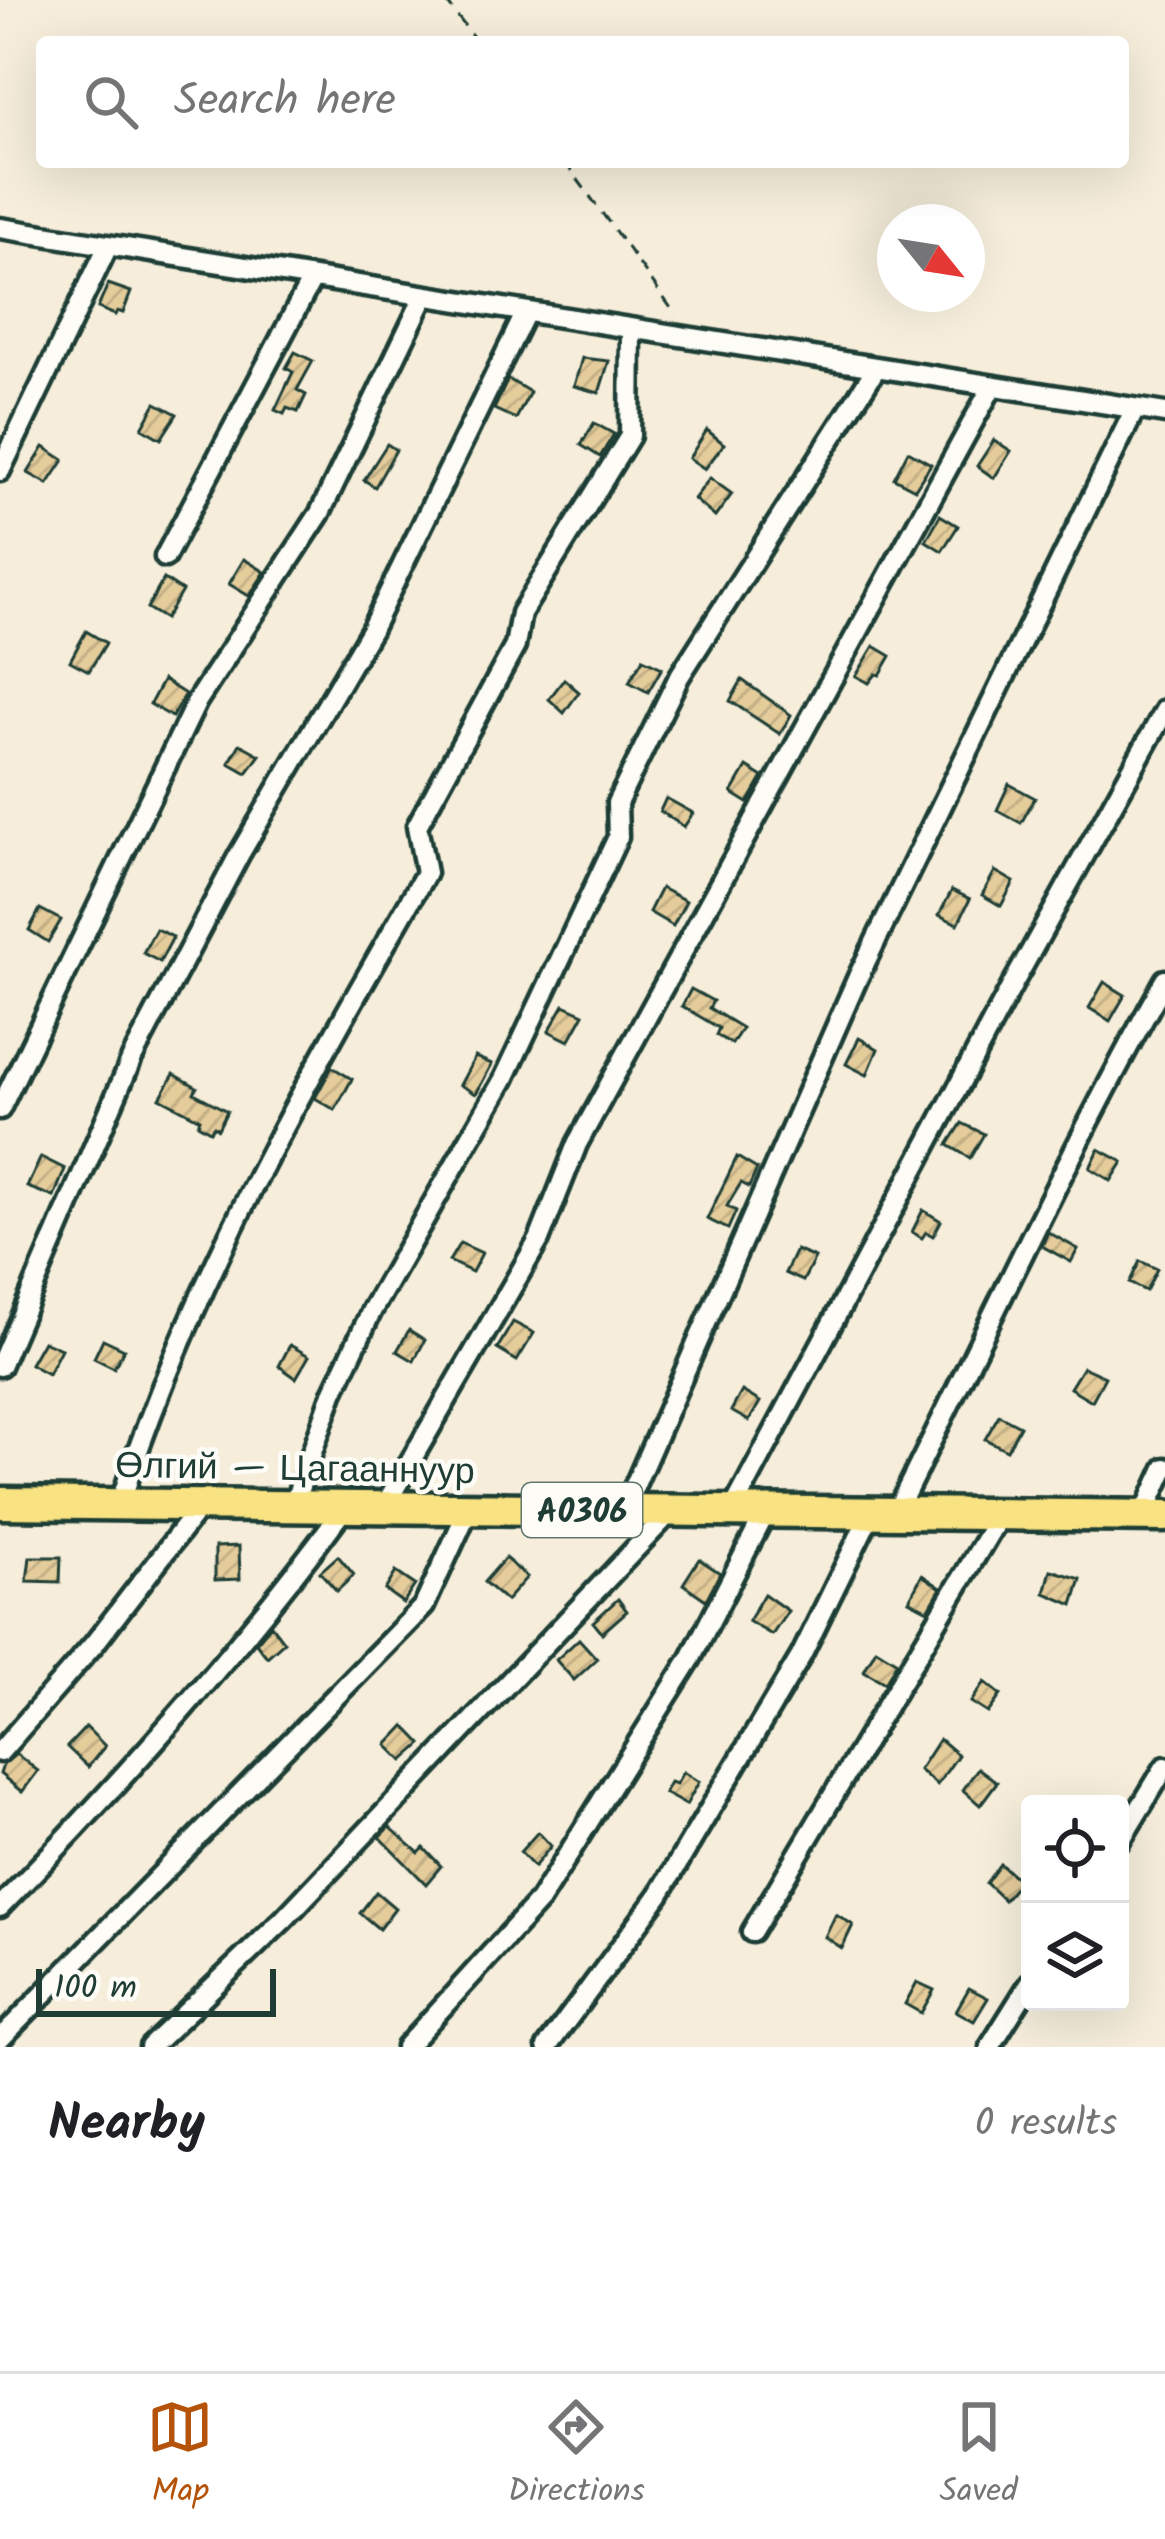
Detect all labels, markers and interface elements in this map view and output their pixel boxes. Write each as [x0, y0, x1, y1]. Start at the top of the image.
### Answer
search box [36, 36, 1129, 168]
text: Search here [174, 66, 396, 138]
icon: search [78, 69, 144, 135]
north arrow [877, 204, 985, 312]
street label: Өлгий — Цагааннуур [115, 1439, 475, 1502]
road number: A0306 [522, 1483, 642, 1537]
map controls [1021, 1795, 1129, 2011]
button: locate [1021, 1795, 1129, 1903]
button: layers [1021, 1903, 1129, 2011]
scale bar [36, 1963, 276, 2016]
text: 100 m [54, 1963, 137, 2016]
text: Nearby [48, 2085, 205, 2166]
text: 0 results [975, 2094, 1117, 2156]
tab: Map [147, 2394, 213, 2519]
tab: Directions [508, 2394, 645, 2519]
tab: Saved [939, 2394, 1018, 2519]

